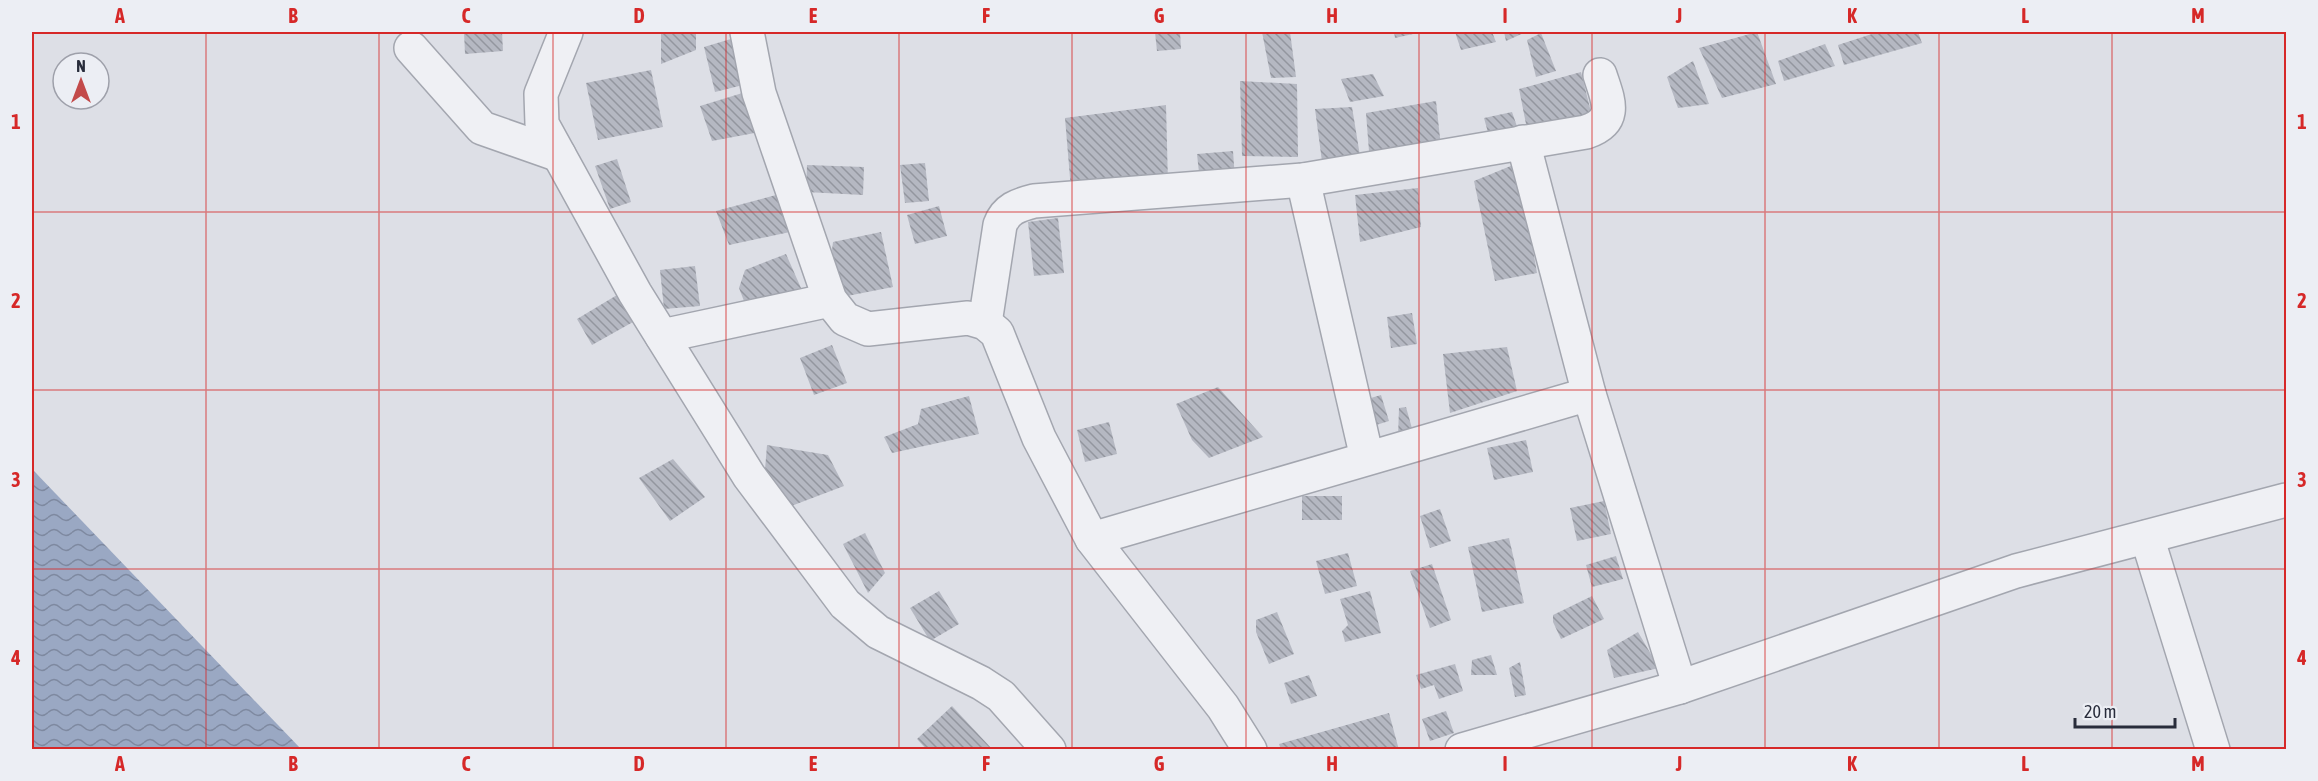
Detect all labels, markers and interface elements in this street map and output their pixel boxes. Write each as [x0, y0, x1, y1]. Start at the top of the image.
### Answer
text: A [114, 4, 125, 27]
text: B [288, 4, 298, 27]
text: C [462, 4, 471, 27]
text: D [633, 4, 645, 27]
text: E [809, 4, 818, 27]
text: F [982, 4, 990, 27]
text: G [1154, 4, 1165, 27]
text: H [1326, 4, 1338, 27]
text: I [1502, 4, 1508, 27]
text: J [1675, 4, 1682, 27]
text: K [1847, 4, 1857, 27]
text: L [2021, 4, 2029, 27]
text: M [2191, 4, 2205, 27]
north arrow [51, 51, 111, 111]
text: N [76, 57, 86, 75]
text: 1 [11, 110, 21, 133]
text: 1 [2297, 110, 2307, 133]
text: 2 [11, 289, 21, 312]
text: 2 [2297, 289, 2307, 312]
text: 3 [11, 468, 21, 491]
text: 3 [2297, 468, 2307, 491]
text: 4 [10, 646, 21, 669]
text: 4 [2296, 646, 2307, 669]
scale bar [2075, 691, 2176, 729]
text: 20 m [2084, 701, 2116, 722]
text: A [114, 752, 125, 775]
text: B [288, 752, 298, 775]
text: C [462, 752, 471, 775]
text: D [633, 752, 645, 775]
text: E [809, 752, 818, 775]
text: F [982, 752, 990, 775]
text: G [1154, 752, 1165, 775]
text: H [1326, 752, 1338, 775]
text: I [1502, 752, 1508, 775]
text: J [1675, 752, 1682, 775]
text: K [1847, 752, 1857, 775]
text: L [2021, 752, 2029, 775]
text: M [2191, 752, 2205, 775]

